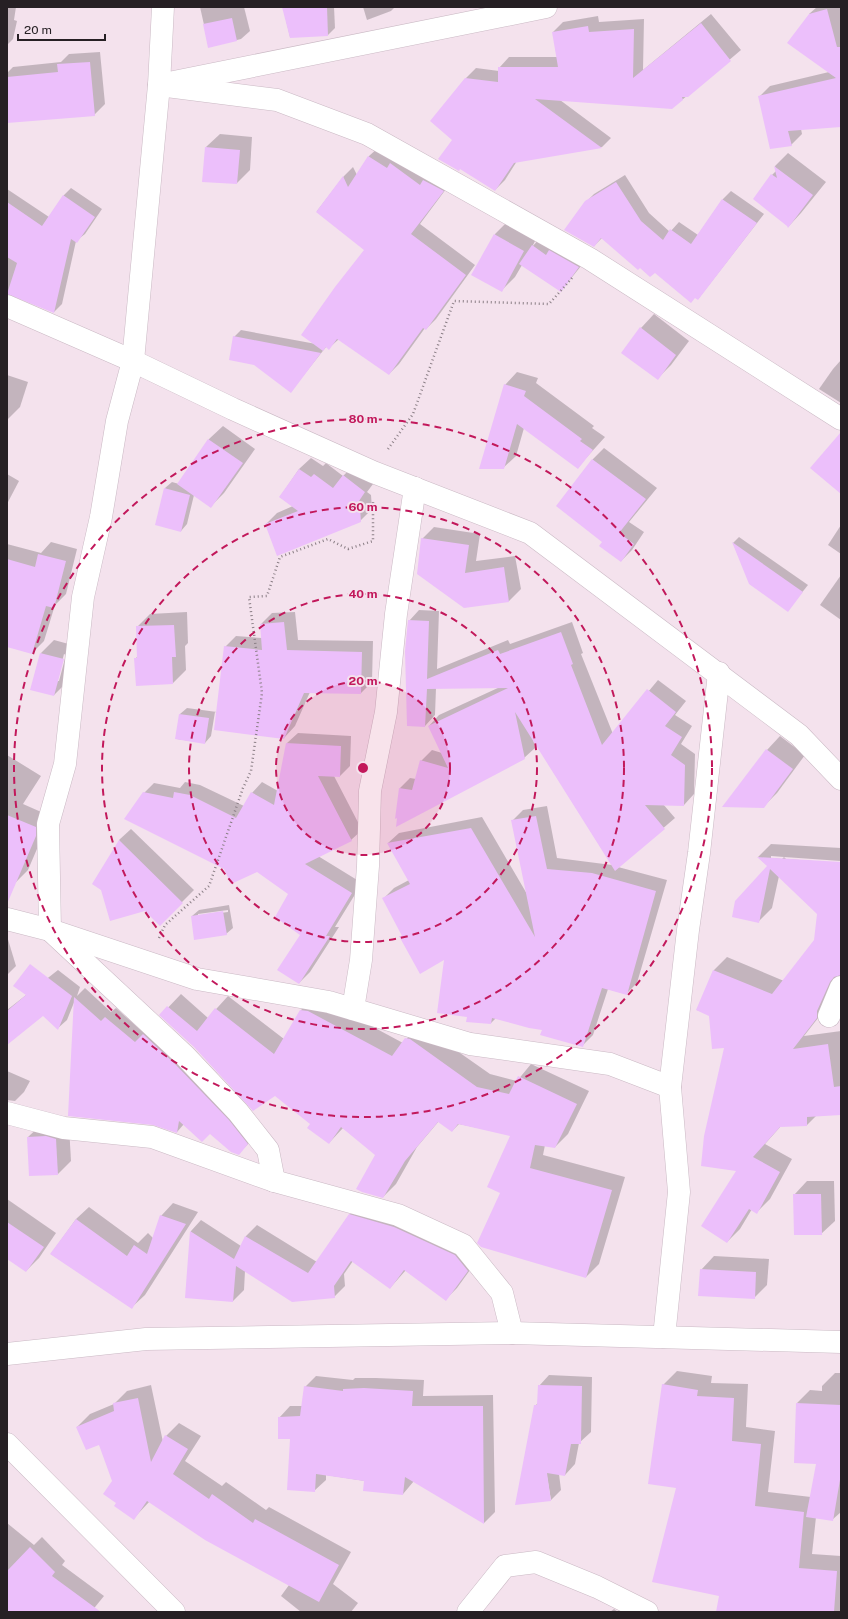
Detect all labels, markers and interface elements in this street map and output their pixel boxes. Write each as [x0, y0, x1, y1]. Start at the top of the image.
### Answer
scale bar [18, 16, 105, 42]
text: 20 m [24, 23, 52, 37]
text: 80 m [348, 412, 378, 426]
text: 60 m [348, 500, 378, 514]
text: 40 m [348, 587, 378, 601]
text: 20 m [349, 674, 378, 688]
centre of rings [356, 761, 370, 775]

